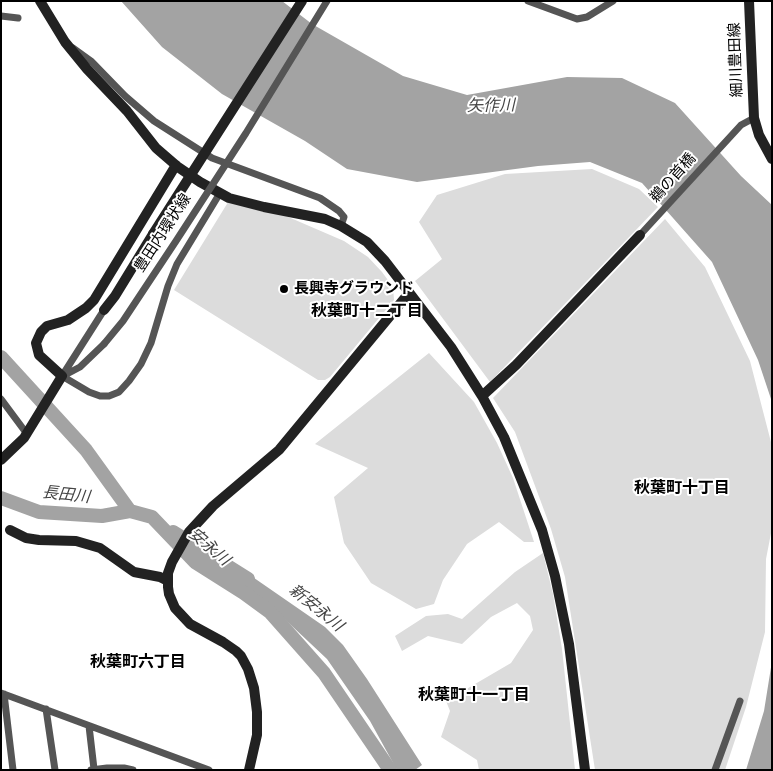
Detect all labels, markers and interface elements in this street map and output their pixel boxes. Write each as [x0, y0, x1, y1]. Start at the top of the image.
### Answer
street label: 細川豊田線 [726, 22, 746, 98]
water label: 矢作川 [467, 96, 515, 116]
street label: 鵜の首橋 [646, 150, 700, 206]
street label: 豊田内環状線 [131, 190, 195, 276]
place label: 長興寺グラウンド [294, 280, 414, 298]
marker: 長興寺グラウンド [278, 283, 290, 295]
district label: 秋葉町十二丁目 [311, 301, 423, 321]
district label: 秋葉町十丁目 [634, 478, 730, 498]
water label: 長田川 [41, 483, 91, 507]
water label: 安永川 [184, 524, 234, 570]
water label: 新安永川 [285, 580, 347, 636]
district label: 秋葉町六丁目 [90, 652, 186, 672]
district label: 秋葉町十一丁目 [418, 685, 530, 705]

